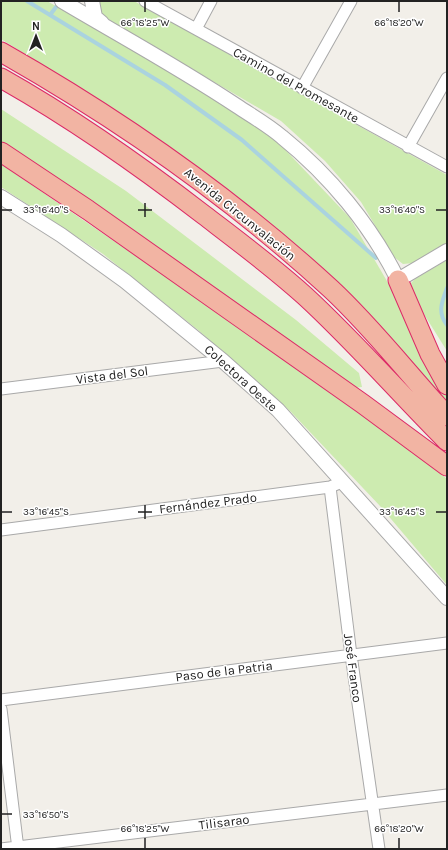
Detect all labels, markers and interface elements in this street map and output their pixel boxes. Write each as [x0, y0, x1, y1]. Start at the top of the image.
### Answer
north arrow [16, 16, 56, 56]
text: 66°18'25"W [120, 17, 170, 29]
text: 66°18'20"W [374, 17, 424, 29]
text: N [32, 20, 40, 33]
street label: Camino del Promesante [230, 44, 362, 126]
street label: Avenida Circunvalación [181, 164, 299, 264]
text: 33°16'40"S [23, 204, 69, 216]
text: 33°16'40"S [379, 204, 425, 216]
street label: Colectora Oeste [202, 341, 281, 415]
street label: Vista del Sol [75, 363, 149, 387]
street label: Fernández Prado [158, 490, 258, 516]
text: 33°16'45"S [23, 506, 69, 518]
text: 33°16'45"S [379, 506, 425, 518]
street label: José Franco [341, 633, 365, 703]
street label: Paso de la Patria [175, 658, 273, 684]
text: 33°16'50"S [23, 809, 69, 821]
street label: Tilisarao [198, 811, 250, 833]
text: 66°18'25"W [120, 823, 170, 835]
text: 66°18'20"W [374, 823, 424, 835]

